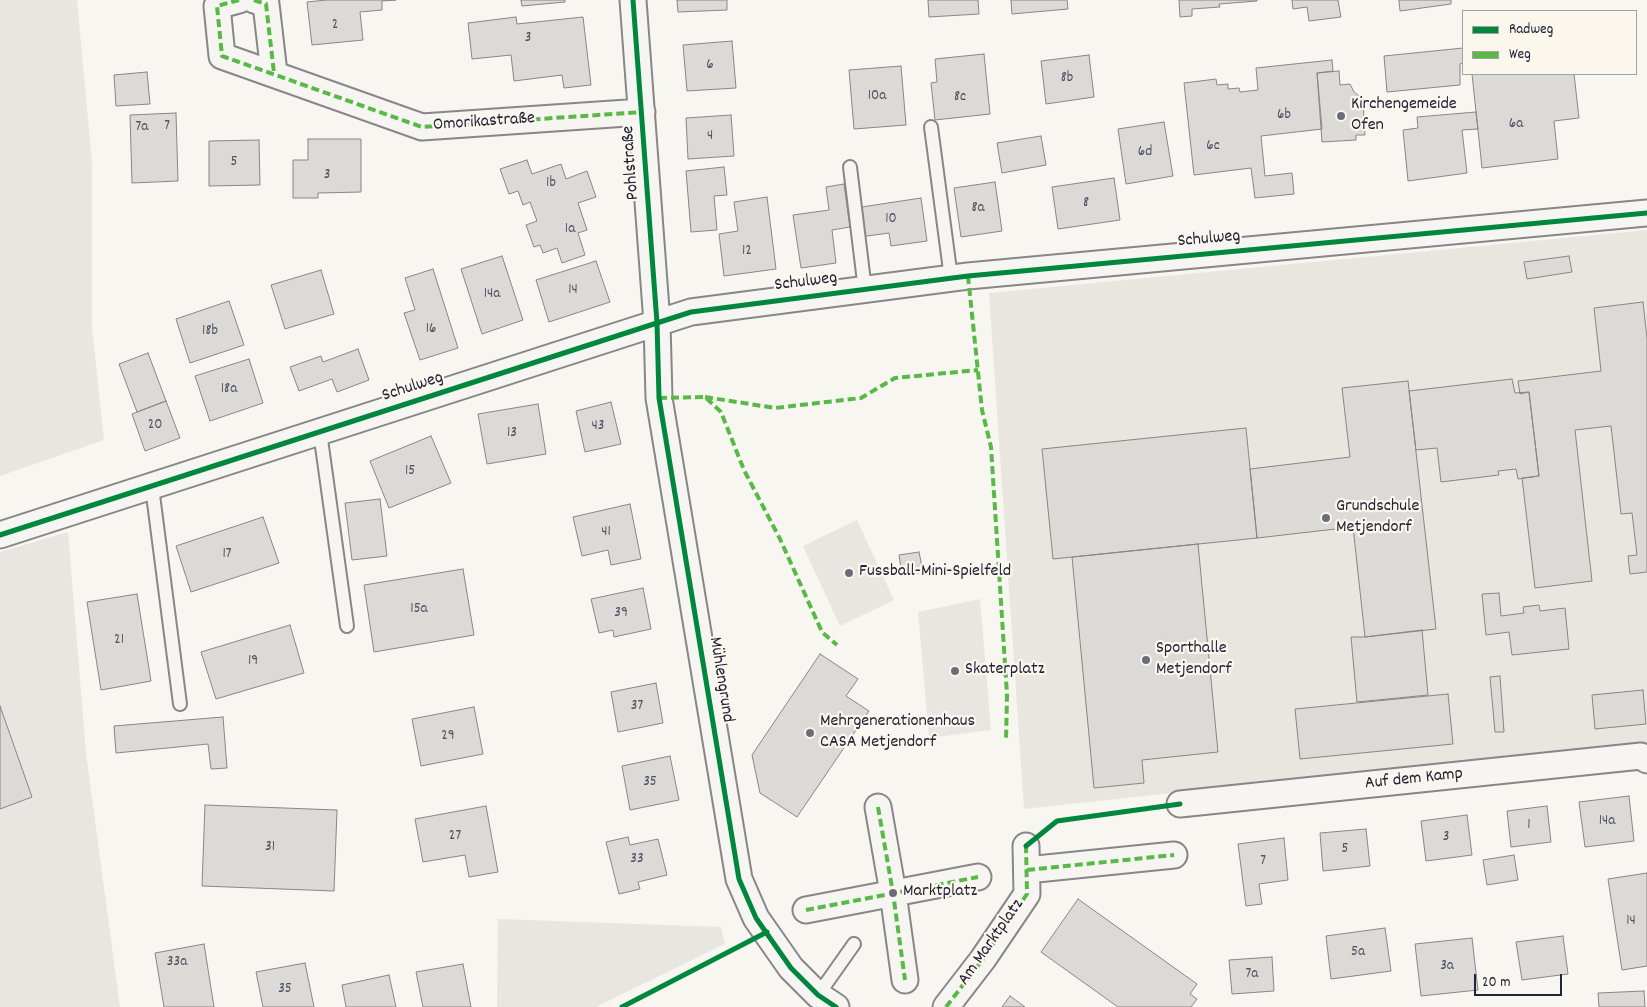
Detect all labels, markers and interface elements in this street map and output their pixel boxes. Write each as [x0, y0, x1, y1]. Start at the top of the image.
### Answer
legend [1462, 10, 1637, 75]
house number: 2 [332, 17, 338, 35]
text: Radweg [1509, 19, 1553, 41]
house number: 3 [525, 30, 531, 48]
text: Weg [1509, 44, 1531, 66]
house number: 6 [706, 57, 714, 75]
house number: 8b [1061, 70, 1073, 88]
house number: 10a [868, 88, 886, 106]
house number: 8c [954, 89, 966, 107]
place label: Kirchengemeide Ofen [1351, 95, 1457, 138]
house number: 6b [1277, 107, 1291, 125]
street label: Omorikastraße [432, 109, 536, 137]
marker: Kirchengemeide Ofen [1335, 110, 1347, 122]
house number: 6a [1509, 116, 1523, 134]
house number: 7 [164, 118, 170, 136]
house number: 7a [136, 119, 148, 137]
street label: Pohlstraße [619, 125, 645, 201]
house number: 4 [707, 128, 713, 146]
house number: 6c [1206, 138, 1220, 156]
house number: 6d [1138, 144, 1152, 162]
house number: 5 [231, 154, 237, 172]
house number: 3 [324, 167, 330, 185]
house number: 1b [546, 175, 556, 193]
house number: 8 [1083, 195, 1089, 213]
house number: 8a [971, 200, 985, 218]
house number: 10 [885, 211, 897, 229]
house number: 1a [565, 221, 575, 239]
street label: Schulweg [1177, 227, 1241, 253]
house number: 12 [742, 243, 752, 261]
street label: Schulweg [773, 268, 839, 298]
house number: 14 [568, 282, 578, 300]
house number: 14a [484, 286, 500, 304]
house number: 16 [426, 321, 436, 339]
house number: 18b [202, 323, 218, 341]
street label: Schulweg [380, 368, 446, 408]
house number: 18a [221, 381, 237, 399]
house number: 20 [148, 417, 162, 435]
house number: 43 [592, 418, 604, 436]
house number: 13 [507, 425, 517, 443]
house number: 15 [405, 463, 415, 481]
place label: Grundschule Metjendorf [1336, 497, 1419, 540]
marker: Grundschule Metjendorf [1320, 512, 1332, 524]
house number: 41 [601, 524, 611, 542]
house number: 17 [222, 546, 232, 564]
place label: Fussball-Mini-Spielfeld [859, 562, 1011, 584]
marker: Fussball-Mini-Spielfeld [843, 567, 855, 579]
house number: 15a [410, 601, 428, 619]
house number: 39 [614, 605, 628, 623]
house number: 21 [114, 632, 124, 650]
street label: Mühlengrund [703, 636, 737, 724]
place label: Sporthalle Metjendorf [1156, 639, 1232, 682]
house number: 19 [248, 653, 258, 671]
marker: Sporthalle Metjendorf [1140, 654, 1152, 666]
place label: Skaterplatz [965, 660, 1045, 682]
marker: Skaterplatz [949, 665, 961, 677]
house number: 37 [631, 698, 643, 716]
place label: Mehrgenerationenhaus CASA Metjendorf [820, 712, 975, 754]
marker: Mehrgenerationenhaus CASA Metjendorf [804, 727, 816, 739]
house number: 29 [441, 728, 455, 746]
street label: Auf dem Kamp [1364, 764, 1464, 796]
house number: 35 [643, 774, 657, 792]
house number: 14a [1599, 813, 1615, 831]
house number: 1 [1527, 817, 1531, 835]
house number: 27 [449, 828, 461, 846]
house number: 3 [1443, 829, 1449, 847]
house number: 31 [265, 839, 275, 857]
house number: 5 [1342, 841, 1348, 859]
house number: 33 [630, 851, 644, 869]
house number: 7 [1260, 853, 1266, 871]
place label: Marktplatz [903, 882, 977, 904]
marker: Marktplatz [887, 887, 899, 899]
street label: Am Marktplatz [954, 896, 1030, 990]
house number: 14 [1626, 913, 1636, 931]
house number: 5a [1351, 944, 1365, 962]
house number: 33a [167, 954, 187, 972]
house number: 3a [1440, 958, 1454, 976]
scale bar [1477, 964, 1564, 996]
house number: 7a [1246, 966, 1258, 984]
text: 20 m [1482, 972, 1510, 994]
house number: 35 [278, 981, 292, 999]

